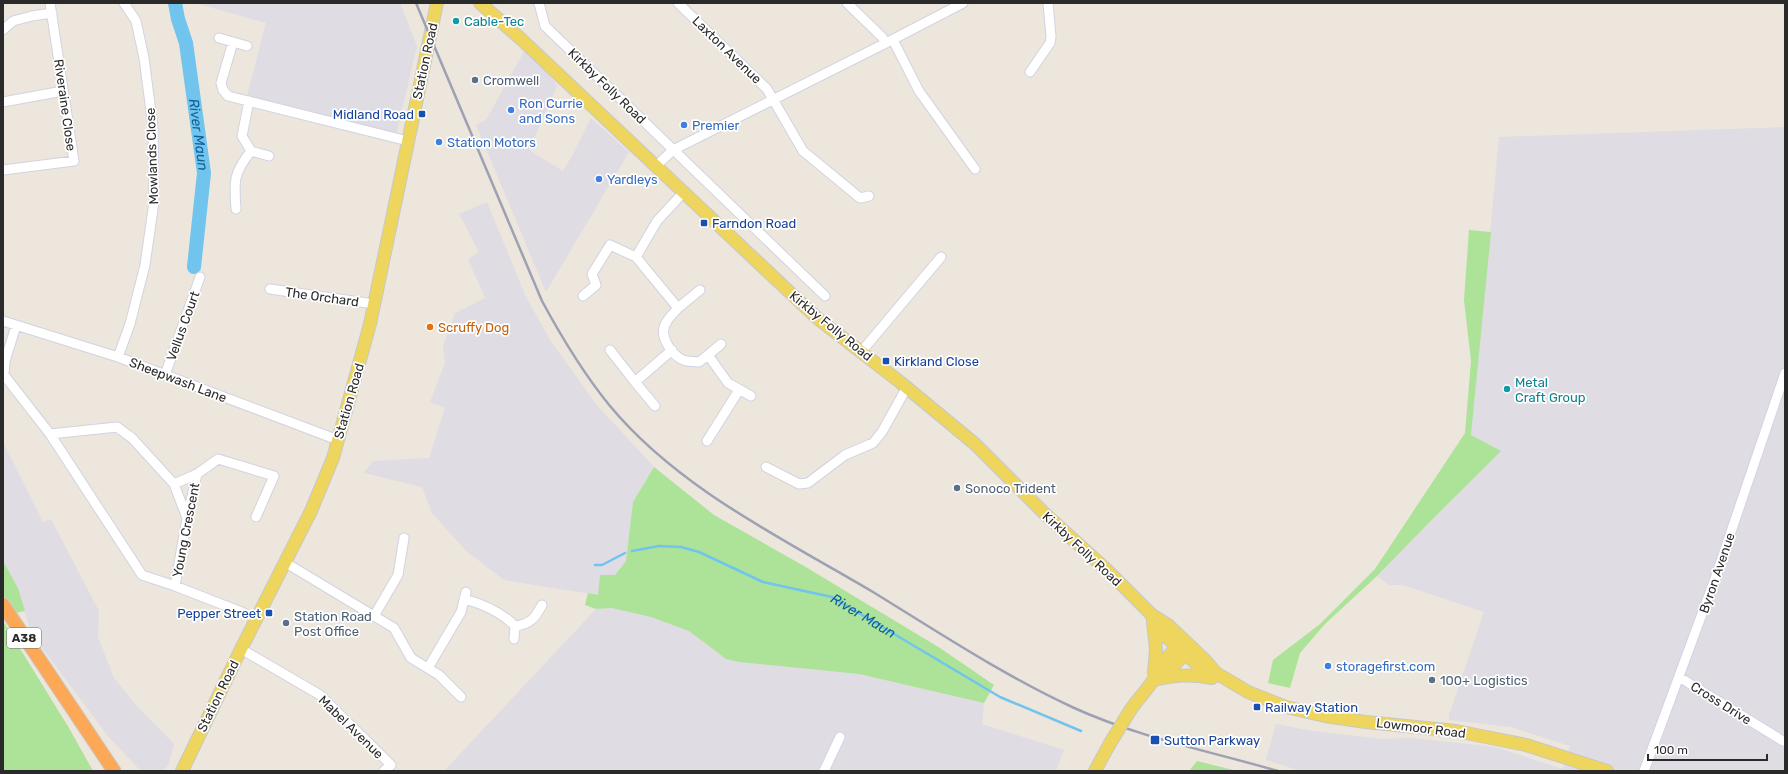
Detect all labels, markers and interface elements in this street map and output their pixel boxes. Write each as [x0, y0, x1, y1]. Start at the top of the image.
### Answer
street label: Laxton Avenue [689, 13, 765, 87]
place label: Cable-Tec [464, 14, 524, 29]
marker: Cable-Tec [451, 16, 461, 26]
street label: Station Road [410, 21, 440, 101]
street label: Kirkby Folly Road [565, 45, 649, 127]
street label: Riveraine Close [51, 58, 79, 152]
place label: Cromwell [483, 73, 539, 88]
marker: Cromwell [470, 75, 480, 85]
place label: Ron Currie and Sons [519, 96, 583, 126]
water label: River Maun [185, 97, 212, 172]
marker: Ron Currie and Sons [506, 105, 516, 115]
street label: Mowlands Close [143, 107, 161, 205]
place label: Midland Road [333, 107, 414, 122]
marker: Midland Road [417, 109, 427, 119]
place label: Premier [692, 118, 739, 133]
marker: Premier [679, 120, 689, 130]
place label: Station Motors [447, 135, 536, 150]
marker: Station Motors [434, 137, 444, 147]
place label: Yardleys [607, 172, 658, 187]
marker: Yardleys [594, 174, 604, 184]
place label: Farndon Road [712, 216, 796, 231]
marker: Farndon Road [699, 218, 709, 228]
street label: The Orchard [284, 284, 360, 310]
street label: Kirkby Folly Road [787, 288, 875, 364]
street label: Vellus Court [163, 289, 203, 363]
place label: Scruffy Dog [438, 320, 509, 336]
marker: Scruffy Dog [425, 322, 435, 332]
place label: Kirkland Close [894, 354, 979, 369]
street label: Sheepwash Lane [127, 355, 229, 405]
marker: Kirkland Close [881, 356, 891, 366]
street label: Station Road [331, 362, 367, 440]
place label: Metal Craft Group [1515, 375, 1586, 405]
marker: Metal Craft Group [1502, 384, 1512, 394]
street label: Young Crescent [169, 481, 204, 579]
place label: Sonoco Trident [965, 481, 1056, 496]
marker: Sonoco Trident [952, 483, 962, 493]
street label: Kirkby Folly Road [1040, 509, 1124, 589]
street label: Byron Avenue [1696, 531, 1738, 615]
water label: River Maun [828, 590, 899, 642]
place label: Pepper Street [177, 606, 261, 621]
marker: Pepper Street [264, 608, 274, 618]
place label: Station Road Post Office [294, 609, 372, 639]
marker: Station Road Post Office [281, 618, 291, 628]
road number: A38 [7, 628, 41, 648]
street label: Station Road [194, 658, 242, 734]
place label: storagefirst.com [1336, 659, 1435, 675]
marker: storagefirst.com [1323, 661, 1333, 671]
place label: 100+ Logistics [1440, 673, 1528, 689]
marker: 100+ Logistics [1427, 675, 1437, 685]
street label: Cross Drive [1688, 678, 1754, 728]
street label: Mabel Avenue [316, 692, 386, 762]
place label: Railway Station [1265, 700, 1358, 715]
marker: Railway Station [1252, 702, 1262, 712]
street label: Lowmoor Road [1375, 715, 1467, 741]
place label: Sutton Parkway [1164, 733, 1260, 748]
marker: Sutton Parkway [1149, 734, 1161, 746]
scale bar [1648, 736, 1767, 762]
text: 100 m [1654, 743, 1688, 757]

